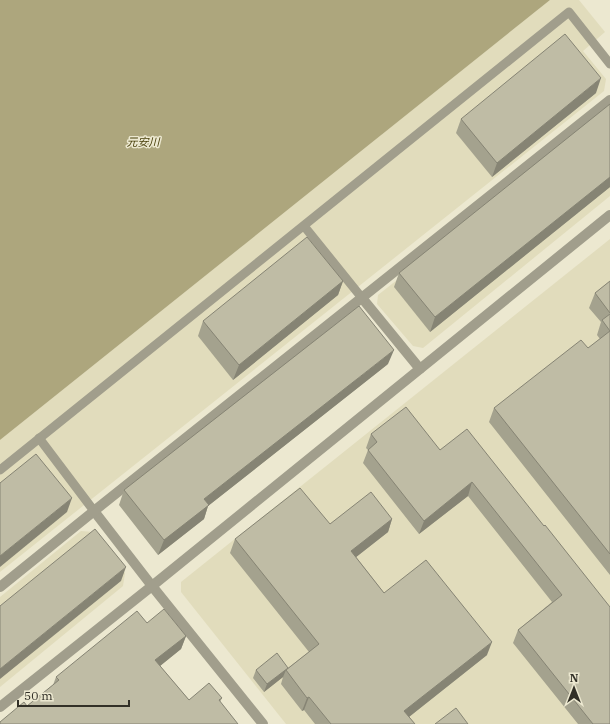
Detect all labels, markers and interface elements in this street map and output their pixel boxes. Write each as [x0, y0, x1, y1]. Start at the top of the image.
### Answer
water label: 元安川 [127, 135, 160, 149]
north arrow [554, 668, 594, 708]
text: N [570, 671, 579, 685]
scale bar [18, 682, 129, 708]
text: 50 m [24, 688, 53, 703]

